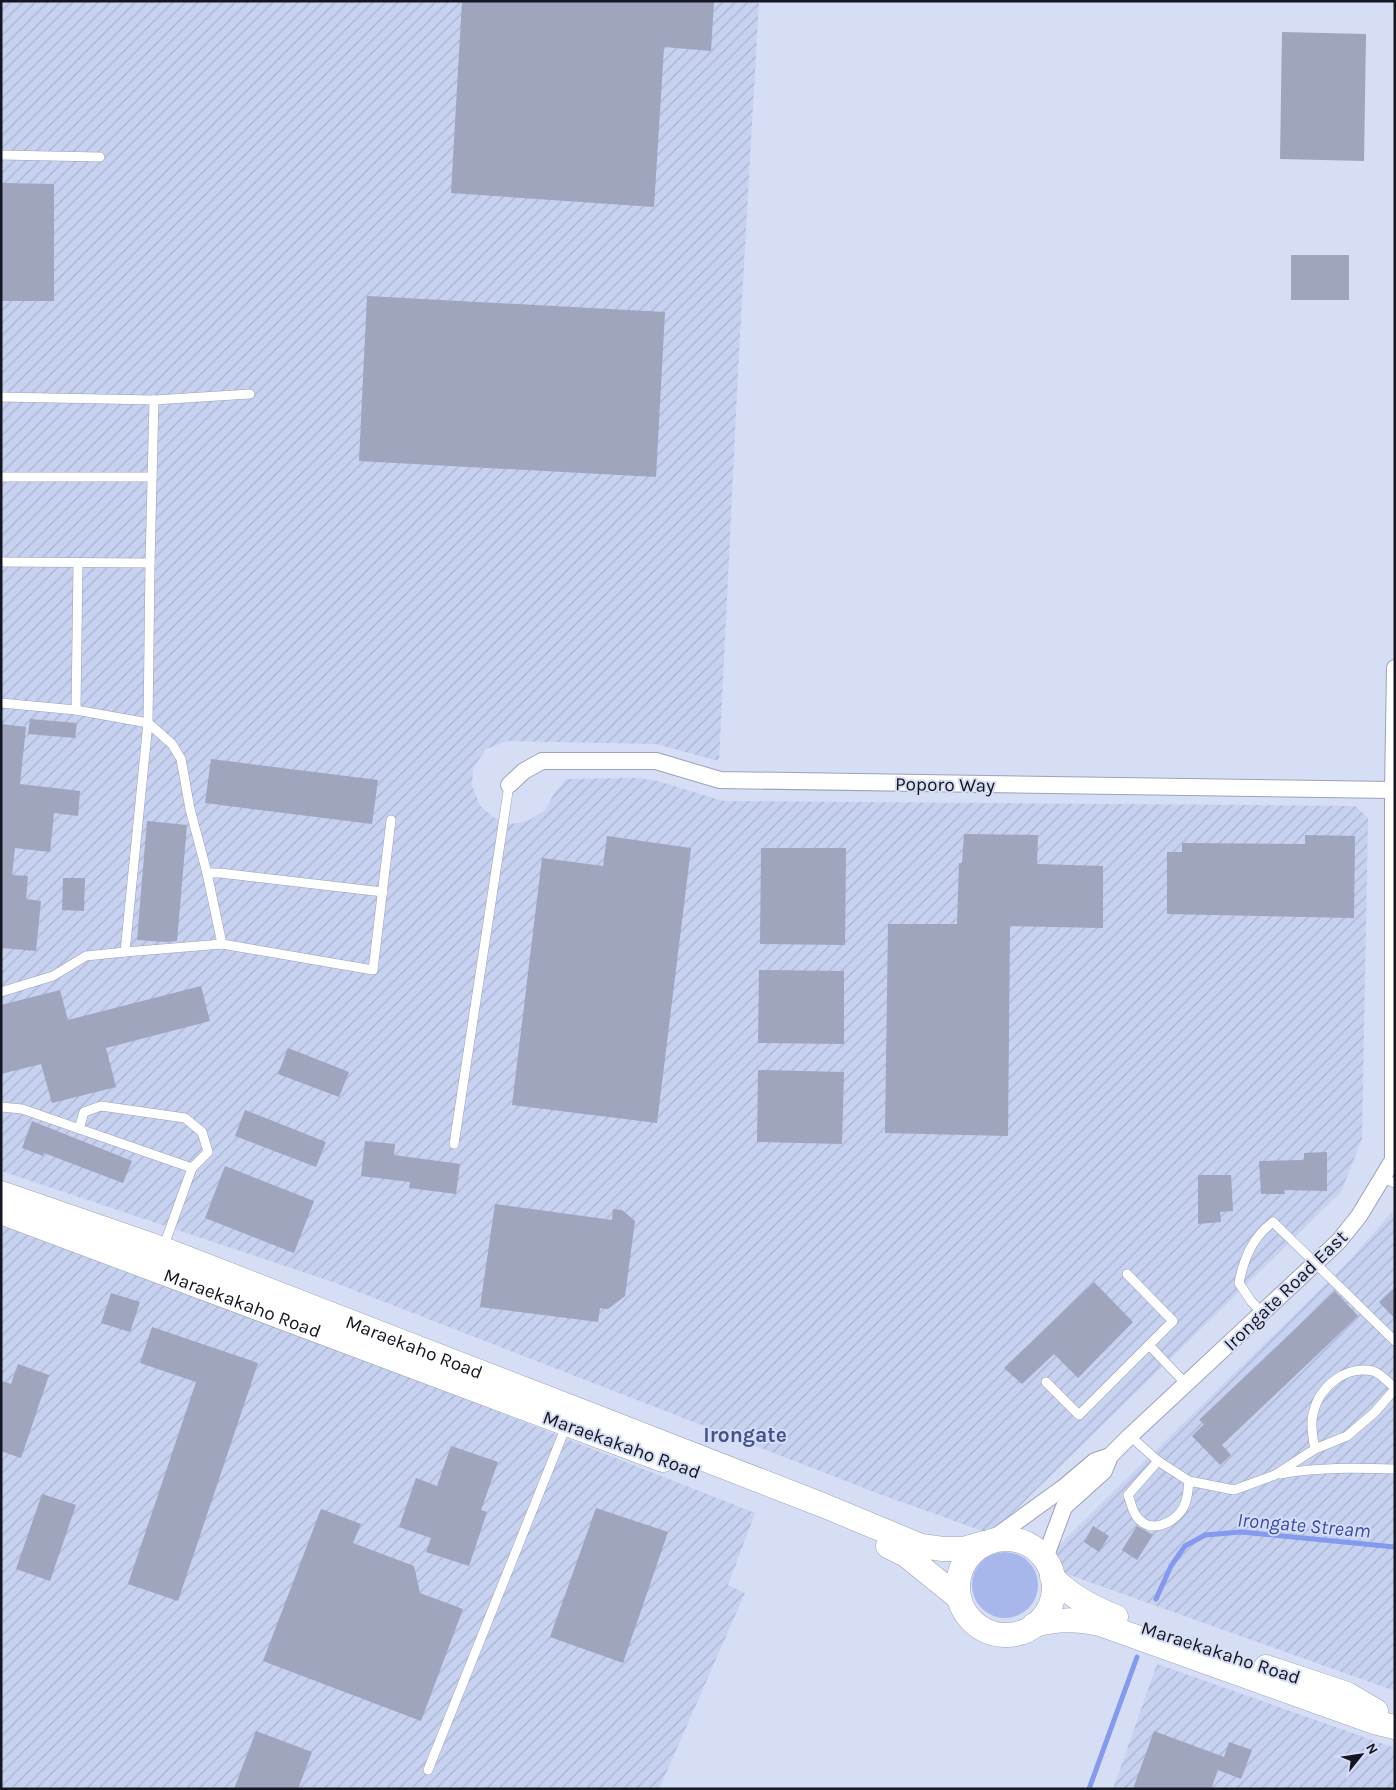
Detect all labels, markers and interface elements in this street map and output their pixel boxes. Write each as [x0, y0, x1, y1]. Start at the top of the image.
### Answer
street label: Poporo Way [895, 773, 995, 797]
street label: Irongate Road East [1219, 1226, 1352, 1355]
street label: Maraekakaho Road [161, 1264, 324, 1343]
street label: Maraekaho Road [342, 1311, 486, 1384]
street label: Maraekakaho Road [540, 1406, 703, 1484]
district label: Irongate [703, 1423, 787, 1447]
water label: Irongate Stream [1236, 1508, 1372, 1543]
street label: Maraekakaho Road [1138, 1617, 1303, 1689]
north arrow [1336, 1730, 1386, 1780]
text: N [1362, 1740, 1382, 1757]

